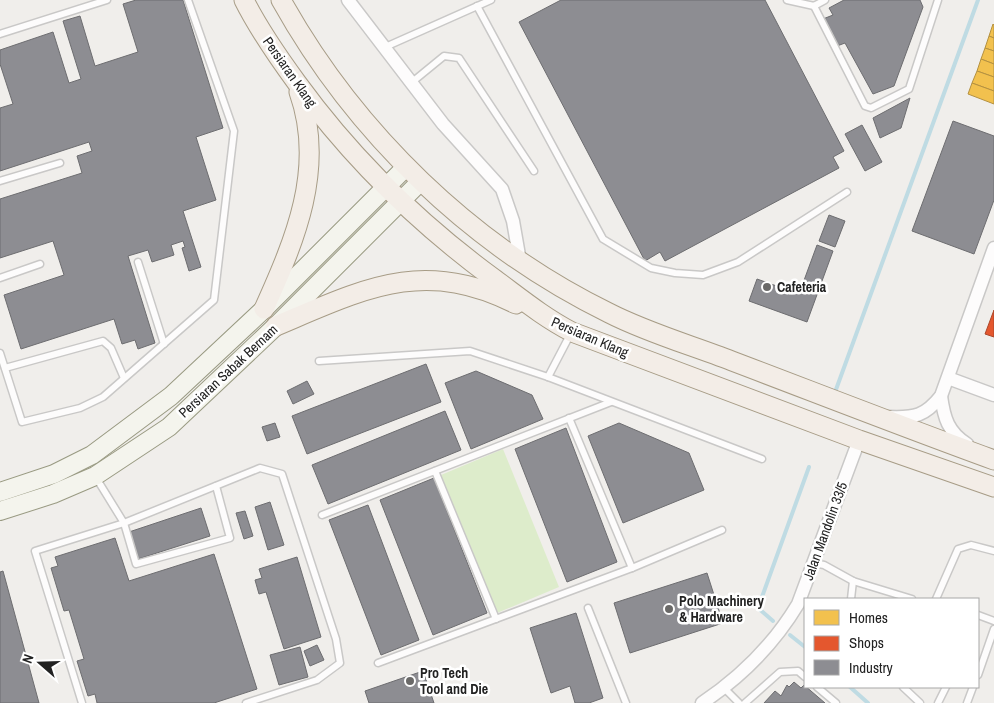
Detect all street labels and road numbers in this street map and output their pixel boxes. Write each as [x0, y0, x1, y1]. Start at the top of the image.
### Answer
street label: Persiaran Klang [259, 33, 321, 111]
street label: Persiaran Klang [549, 313, 632, 362]
street label: Persiaran Sabak Bernam [175, 320, 281, 422]
street label: Jalan Mandolin 33/5 [799, 479, 851, 583]

